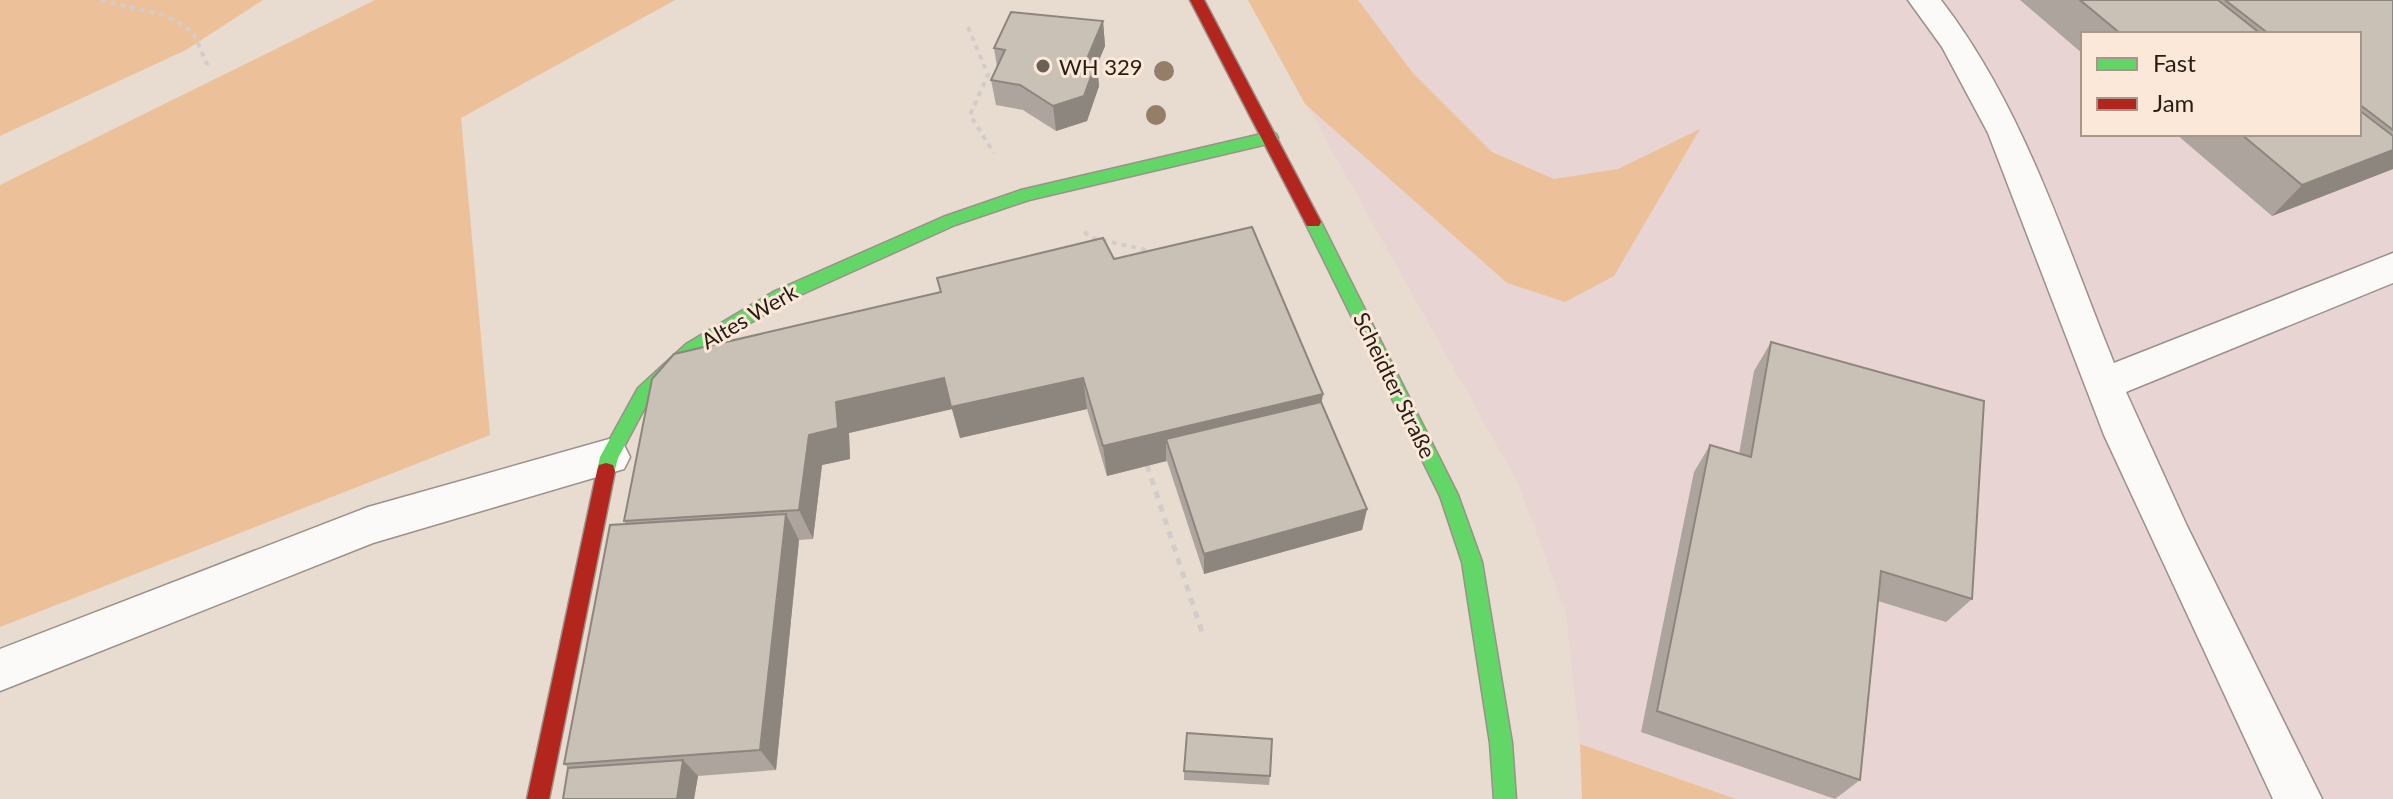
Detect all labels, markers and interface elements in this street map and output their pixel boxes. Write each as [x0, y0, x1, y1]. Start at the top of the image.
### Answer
legend [2081, 32, 2361, 136]
text: Fast [2153, 48, 2196, 77]
place label: WH 329 [1059, 53, 1143, 80]
marker: WH 329 [1034, 57, 1052, 75]
text: Jam [2153, 88, 2194, 117]
street label: Altes Werk [696, 277, 803, 354]
street label: Scheidter Straße [1348, 308, 1442, 462]

